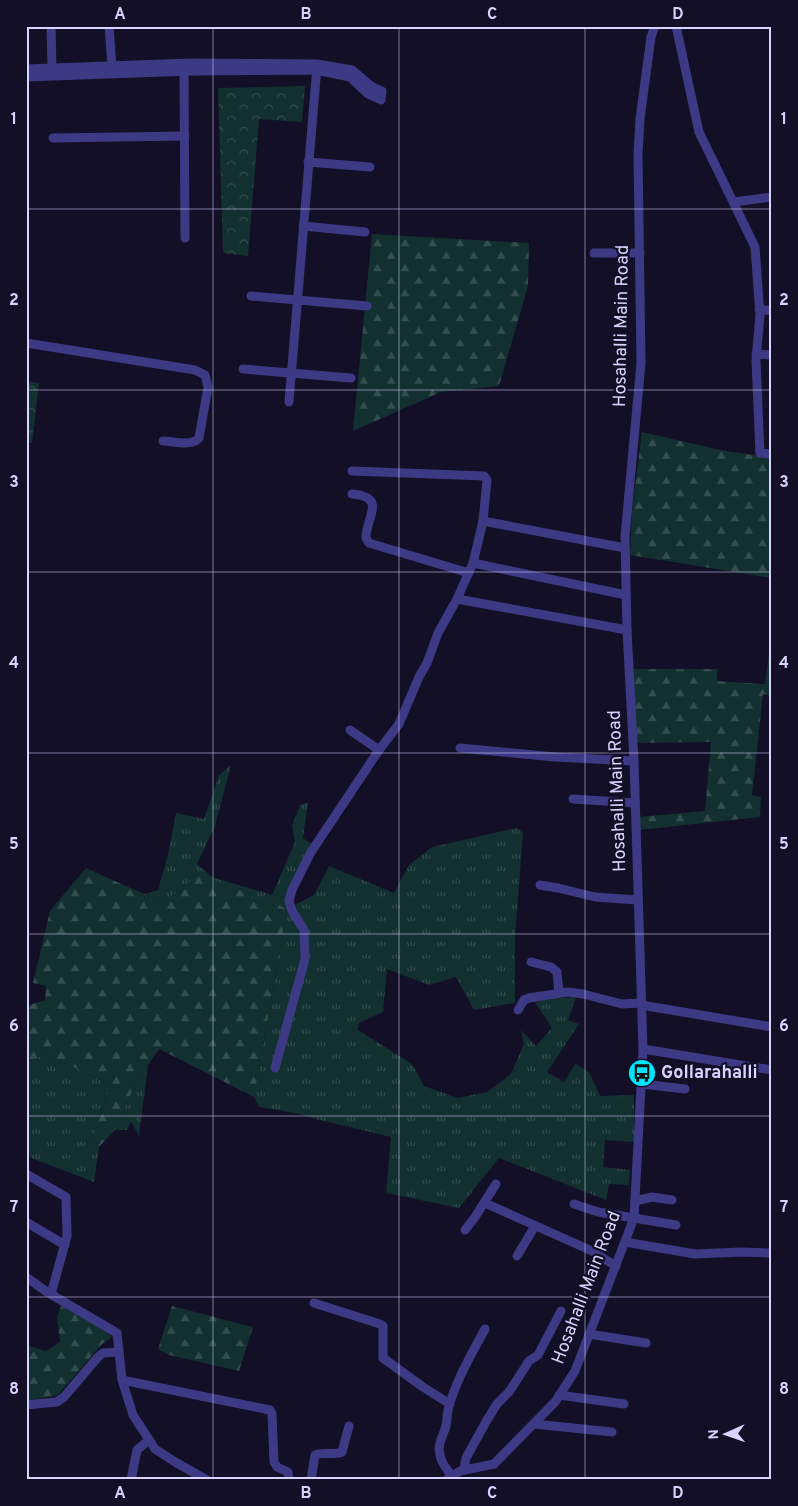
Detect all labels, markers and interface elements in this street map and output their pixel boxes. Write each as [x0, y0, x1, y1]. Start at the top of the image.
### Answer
text: A [114, 5, 126, 25]
text: B [300, 5, 312, 25]
text: C [487, 5, 497, 25]
text: D [672, 5, 684, 25]
text: 1 [11, 110, 17, 130]
text: 1 [781, 110, 787, 130]
street label: Hosahalli Main Road [609, 245, 635, 407]
text: 2 [9, 291, 19, 311]
text: 2 [779, 291, 789, 311]
text: 3 [9, 473, 19, 493]
text: 3 [779, 473, 789, 493]
text: 4 [9, 654, 19, 674]
text: 4 [779, 654, 789, 674]
street label: Hosahalli Main Road [604, 710, 632, 872]
text: 5 [9, 835, 19, 855]
text: 5 [779, 835, 789, 855]
text: 6 [9, 1017, 19, 1037]
text: 6 [779, 1017, 789, 1037]
bus stop icon: Gollarahalli [627, 1058, 657, 1088]
place label: Gollarahalli [661, 1062, 758, 1085]
text: 7 [10, 1198, 18, 1218]
text: 7 [780, 1198, 788, 1218]
street label: Hosahalli Main Road [547, 1208, 627, 1368]
text: 8 [9, 1380, 19, 1400]
text: 8 [779, 1380, 789, 1400]
north arrow [700, 1408, 750, 1458]
text: N [706, 1429, 723, 1440]
text: A [114, 1484, 126, 1504]
text: B [300, 1484, 312, 1504]
text: C [487, 1484, 497, 1504]
text: D [672, 1484, 684, 1504]

